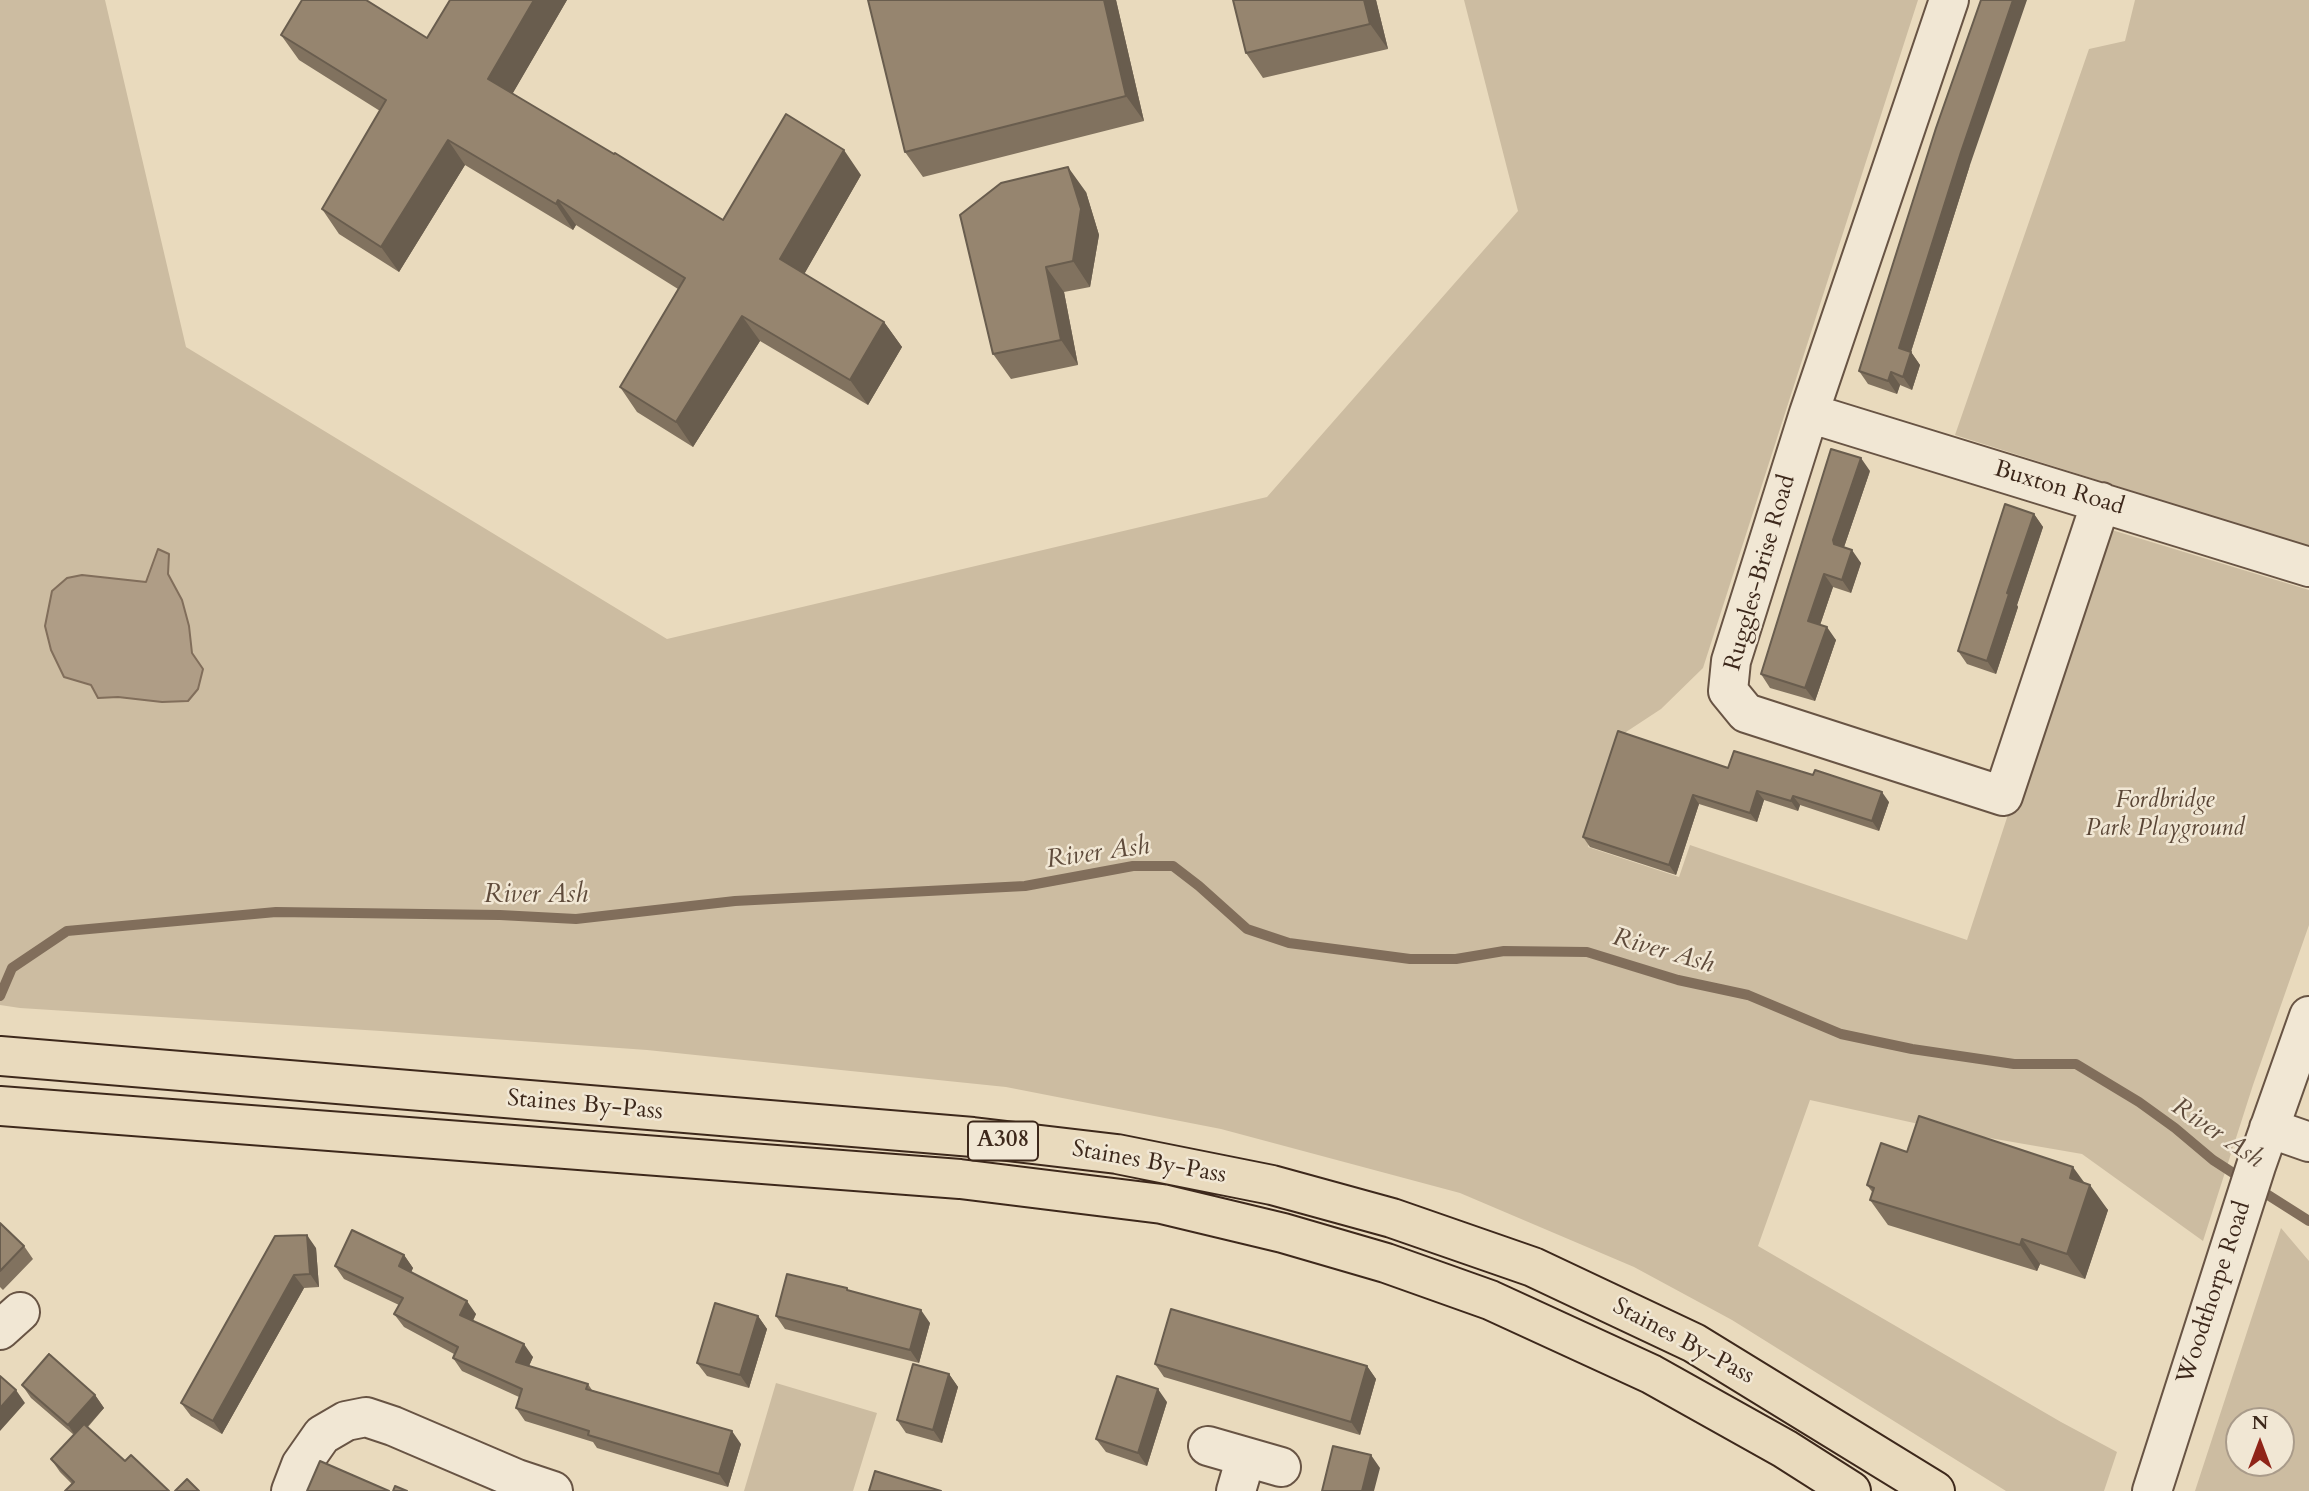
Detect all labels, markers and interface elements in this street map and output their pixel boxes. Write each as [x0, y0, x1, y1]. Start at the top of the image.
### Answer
street label: Buxton Road [1990, 456, 2128, 522]
street label: Ruggles-Brise Road [1719, 472, 1803, 674]
park label: Fordbridge Park Playground [2086, 787, 2244, 843]
water label: River Ash [1044, 831, 1152, 877]
water label: River Ash [484, 880, 588, 912]
water label: River Ash [1609, 923, 1717, 981]
street label: Staines By-Pass [506, 1085, 664, 1127]
water label: River Ash [2165, 1092, 2269, 1176]
road number: A308 [968, 1122, 1038, 1160]
street label: Staines By-Pass [1070, 1135, 1228, 1191]
street label: Woodthorpe Road [2172, 1198, 2258, 1388]
street label: Staines By-Pass [1607, 1293, 1759, 1391]
north arrow [2225, 1407, 2295, 1477]
text: N [2252, 1410, 2268, 1436]

